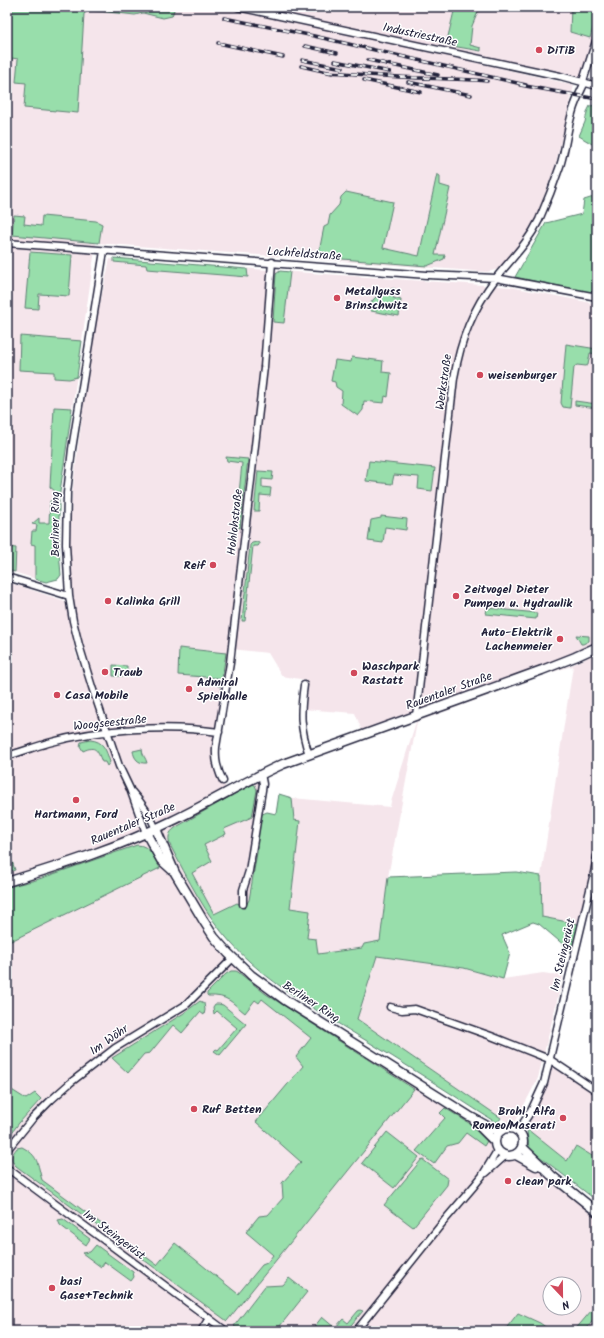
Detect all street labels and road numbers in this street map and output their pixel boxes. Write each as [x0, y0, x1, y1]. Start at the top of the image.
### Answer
street label: Industriestraße [381, 18, 460, 52]
street label: Lochfeldstraße [266, 242, 342, 266]
street label: Werkstraße [431, 352, 457, 411]
street label: Hohlohstraße [222, 487, 248, 556]
street label: Berliner Ring [46, 491, 65, 557]
street label: Rauentaler Straße [403, 666, 495, 715]
street label: Woogseestraße [72, 710, 148, 736]
street label: Rauentaler Straße [88, 797, 179, 850]
street label: Im Steingerüst [545, 916, 581, 993]
street label: Berliner Ring [278, 976, 344, 1028]
street label: Im Wöhr [86, 1019, 133, 1060]
street label: Im Steingerüst [79, 1205, 150, 1265]

